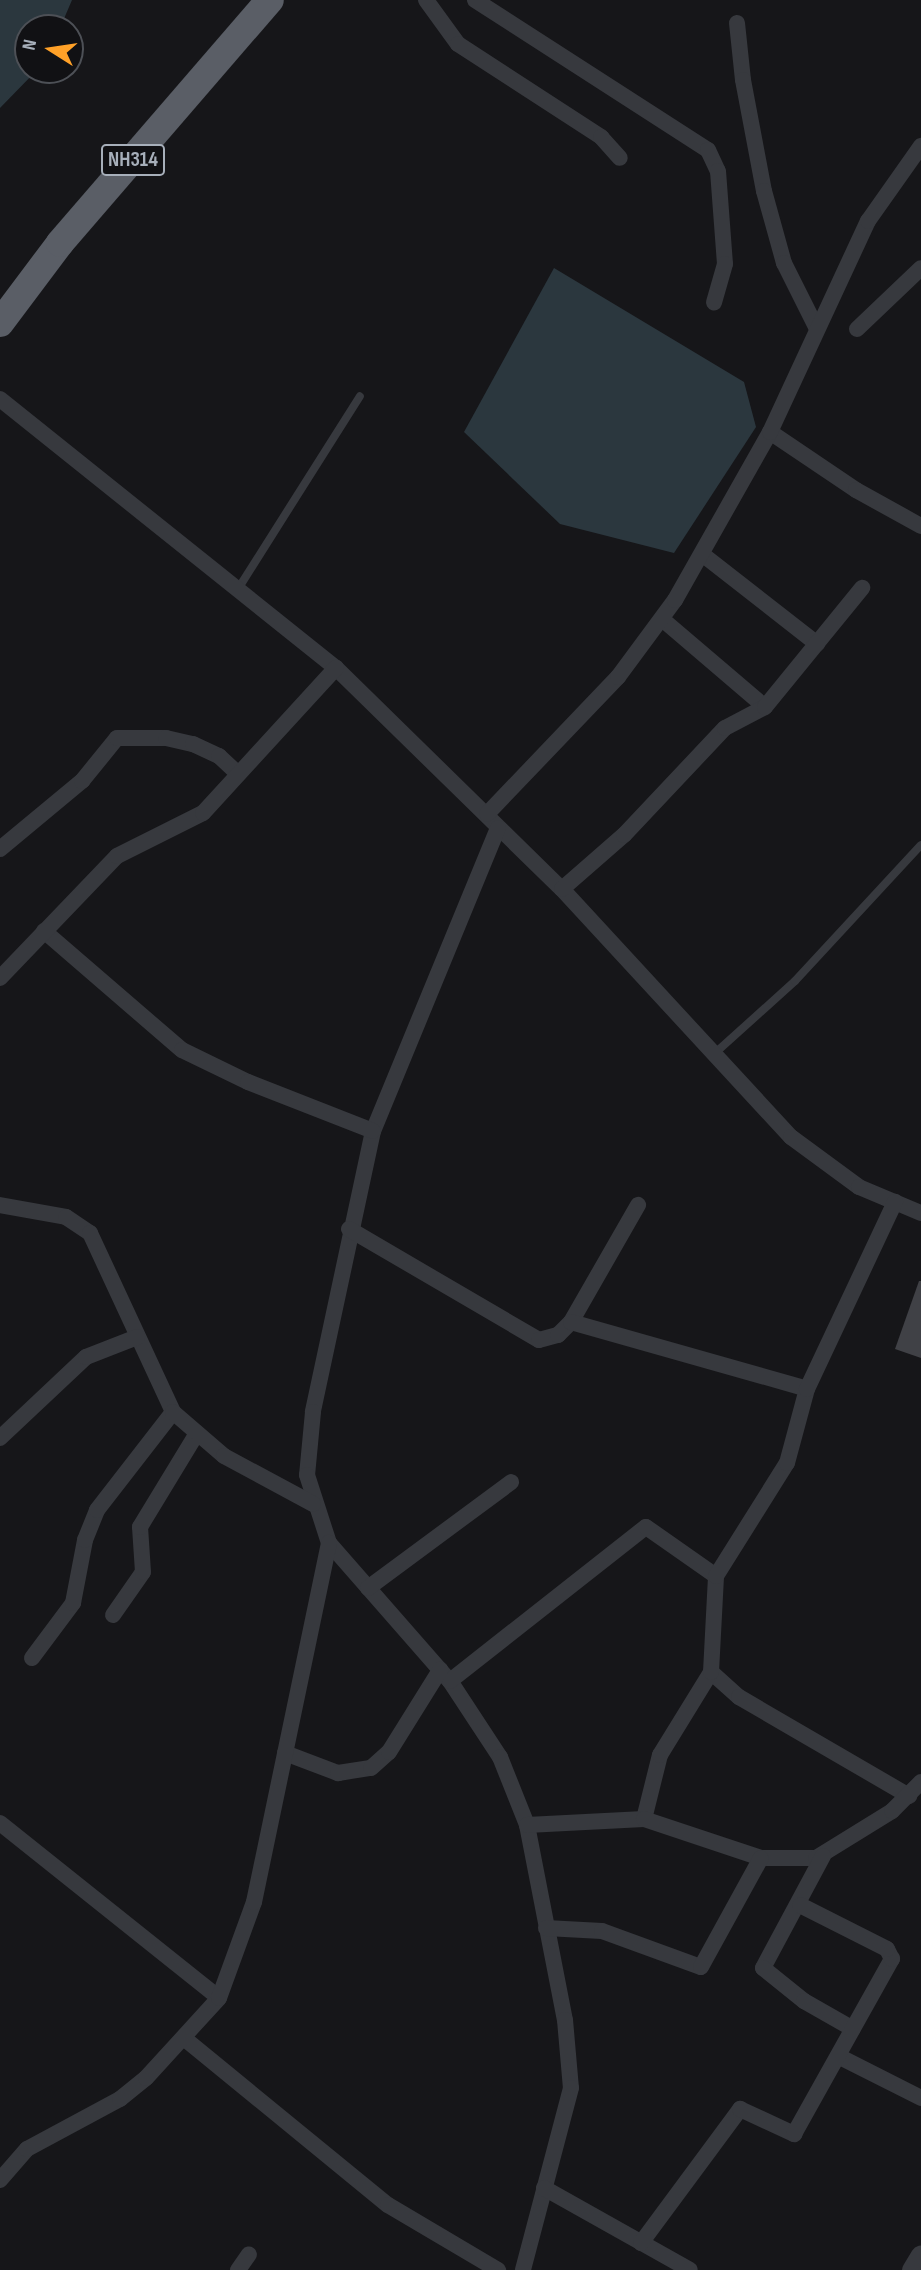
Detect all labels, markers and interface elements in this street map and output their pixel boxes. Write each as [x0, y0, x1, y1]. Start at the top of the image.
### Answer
north arrow [14, 14, 84, 84]
text: N [18, 38, 42, 52]
road number: NH314 [100, 142, 166, 178]

